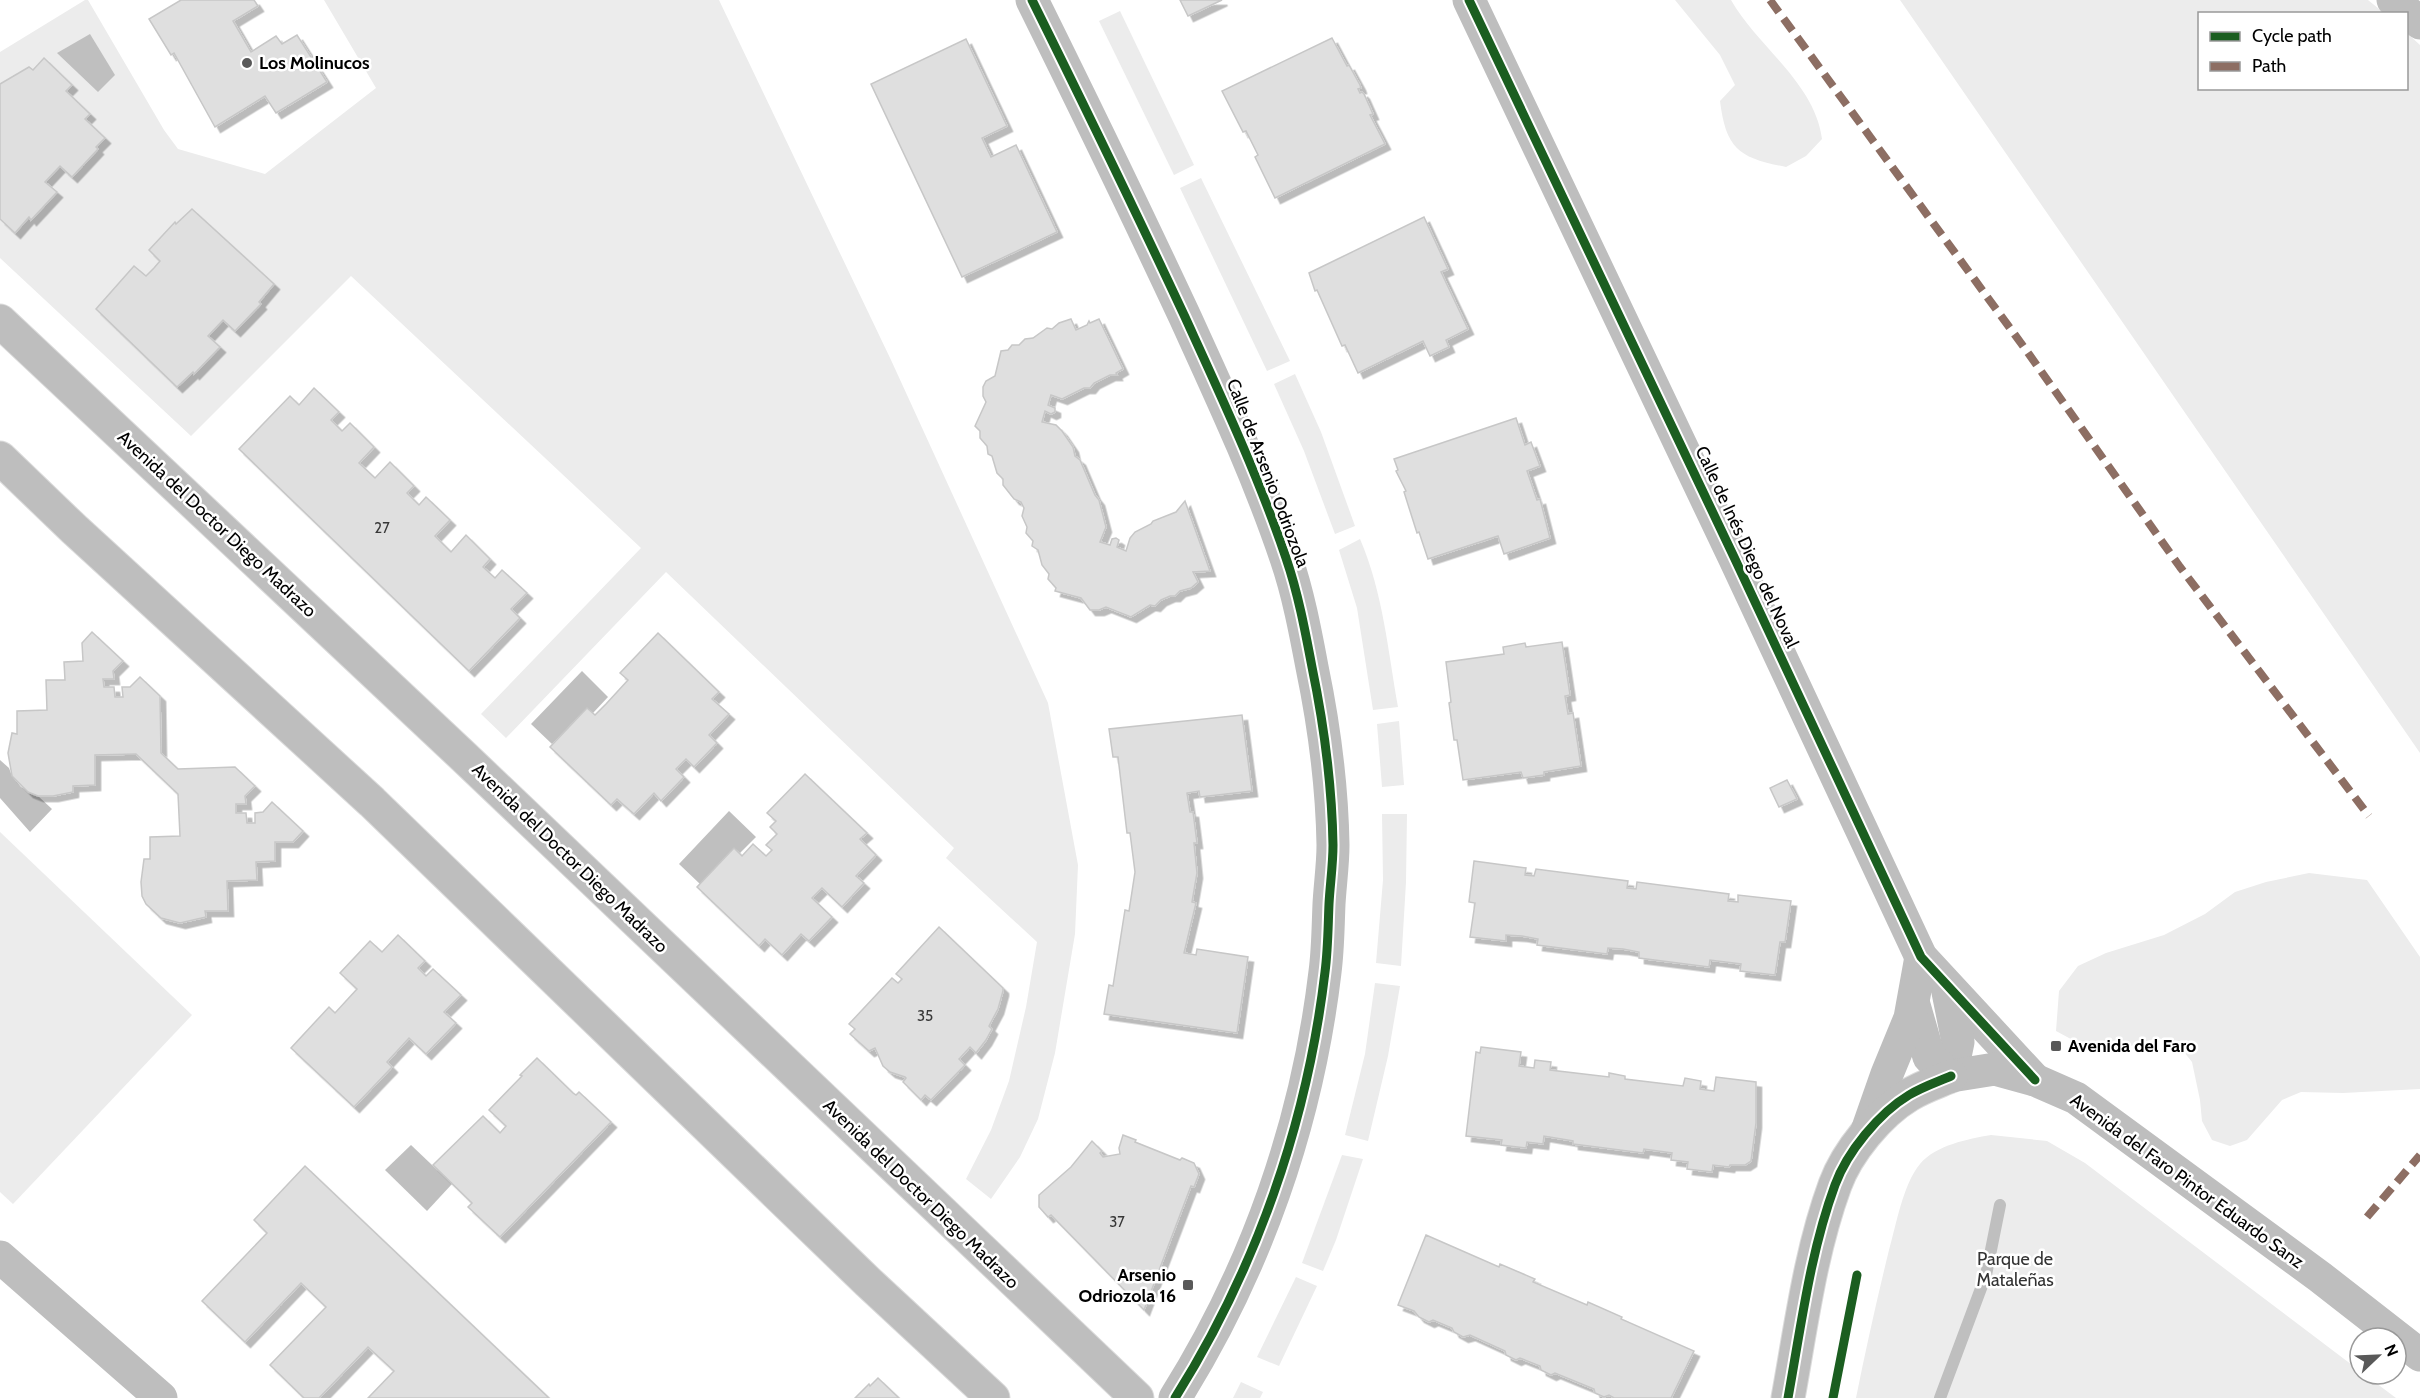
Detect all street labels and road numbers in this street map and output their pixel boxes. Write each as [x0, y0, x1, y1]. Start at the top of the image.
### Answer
street label: Calle de Arsenio Odriozola [1222, 376, 1314, 571]
street label: Avenida del Doctor Diego Madrazo [113, 426, 321, 622]
street label: Calle de Inés Diego del Noval [1691, 443, 1804, 652]
street label: Avenida del Doctor Diego Madrazo [468, 759, 672, 958]
street label: Avenida del Faro Pintor Eduardo Sanz [2066, 1089, 2308, 1273]
street label: Avenida del Doctor Diego Madrazo [819, 1095, 1023, 1294]

